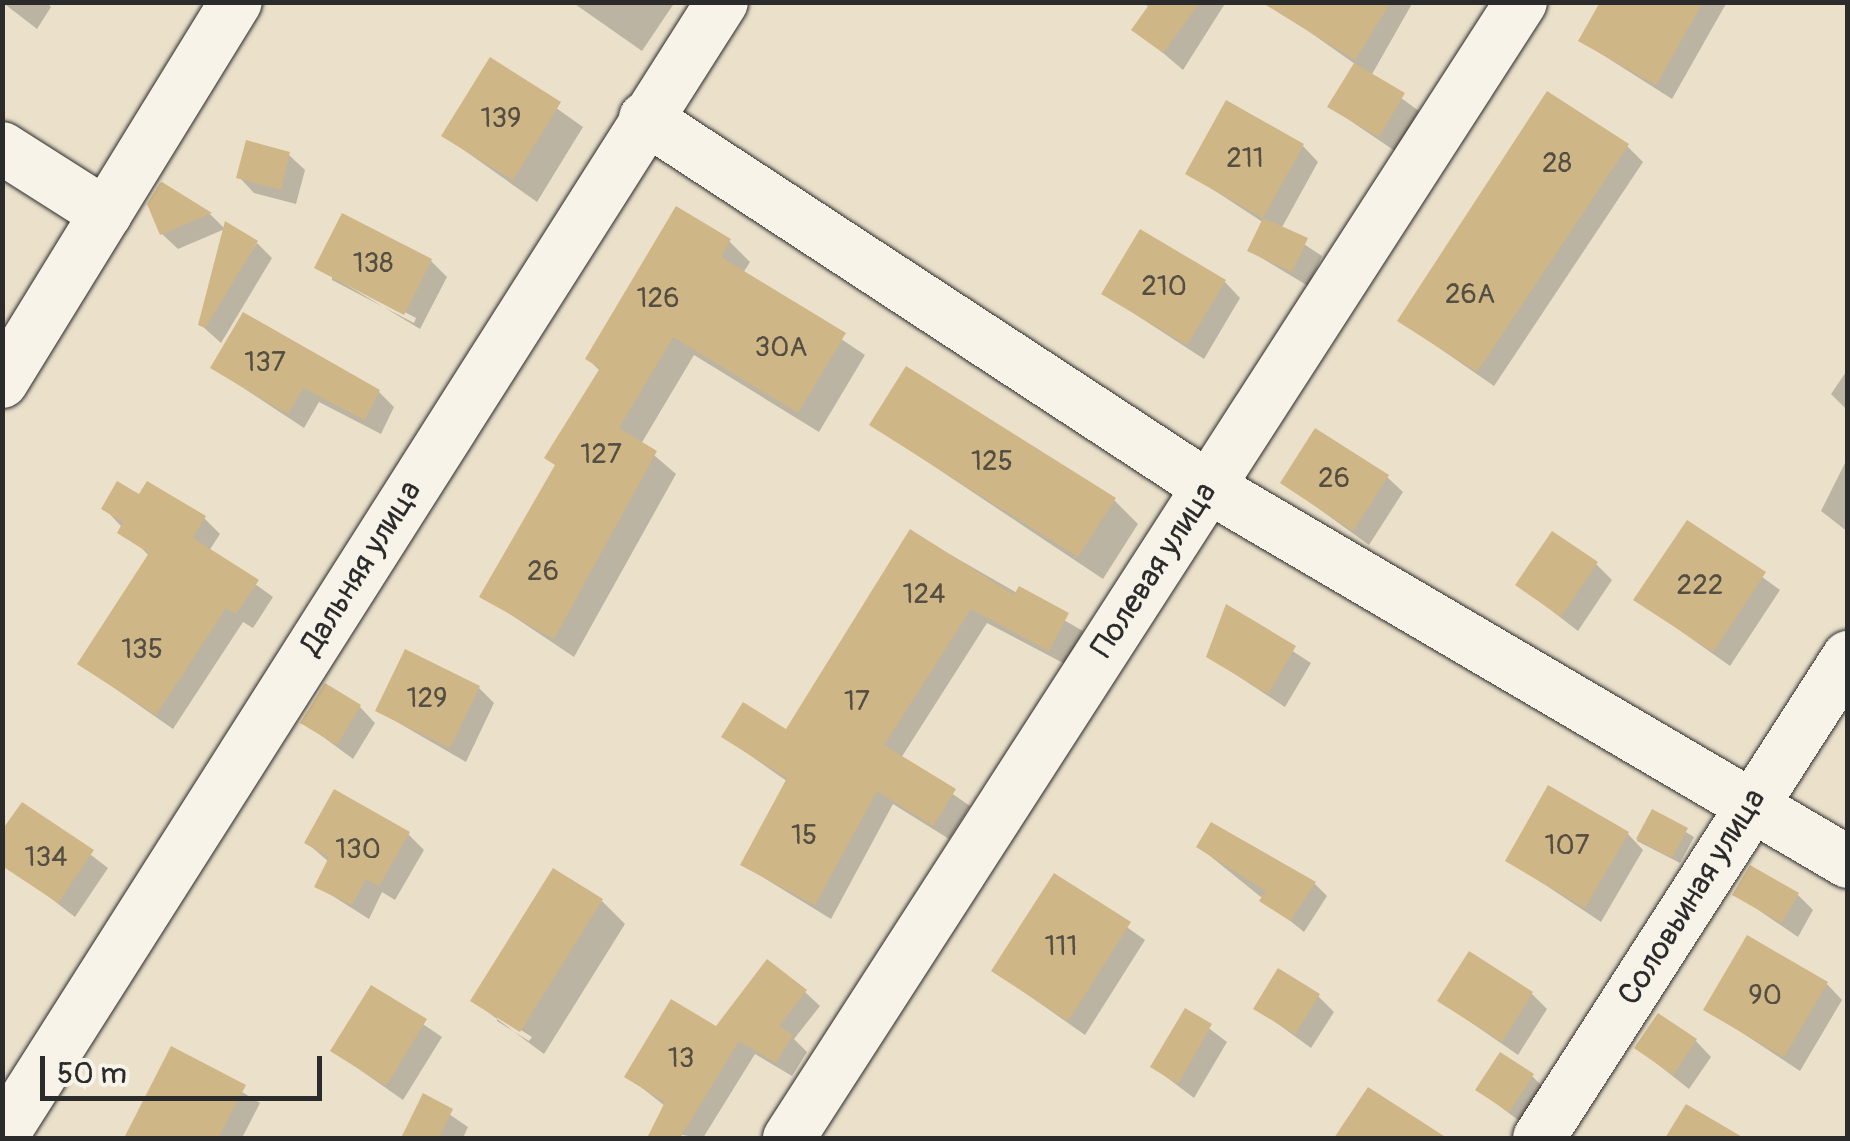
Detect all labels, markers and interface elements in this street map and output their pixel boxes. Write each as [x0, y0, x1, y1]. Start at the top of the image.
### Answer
house number: 139 [481, 102, 521, 136]
house number: 211 [1226, 142, 1264, 176]
house number: 28 [1542, 147, 1572, 181]
house number: 138 [353, 247, 393, 281]
house number: 210 [1141, 270, 1187, 304]
house number: 26А [1445, 278, 1495, 312]
house number: 126 [637, 282, 679, 316]
house number: 30А [755, 331, 807, 365]
house number: 137 [244, 346, 286, 380]
house number: 127 [580, 438, 622, 472]
house number: 125 [971, 445, 1013, 479]
house number: 26 [1318, 462, 1350, 496]
street label: Дальняя улица [292, 474, 430, 662]
street label: Полевая улица [1083, 475, 1225, 665]
house number: 26 [527, 555, 559, 589]
house number: 222 [1677, 569, 1723, 603]
house number: 124 [903, 578, 945, 612]
house number: 135 [121, 633, 163, 667]
house number: 129 [406, 682, 448, 716]
house number: 17 [844, 685, 870, 719]
street label: Соловьиная улица [1610, 782, 1774, 1012]
house number: 15 [791, 819, 817, 853]
house number: 107 [1545, 829, 1589, 863]
house number: 130 [335, 833, 381, 867]
house number: 134 [25, 841, 67, 875]
house number: 111 [1045, 930, 1077, 964]
house number: 90 [1748, 979, 1782, 1013]
scale bar [45, 1036, 328, 1098]
house number: 13 [668, 1042, 694, 1076]
text: 50 m [57, 1055, 127, 1092]

